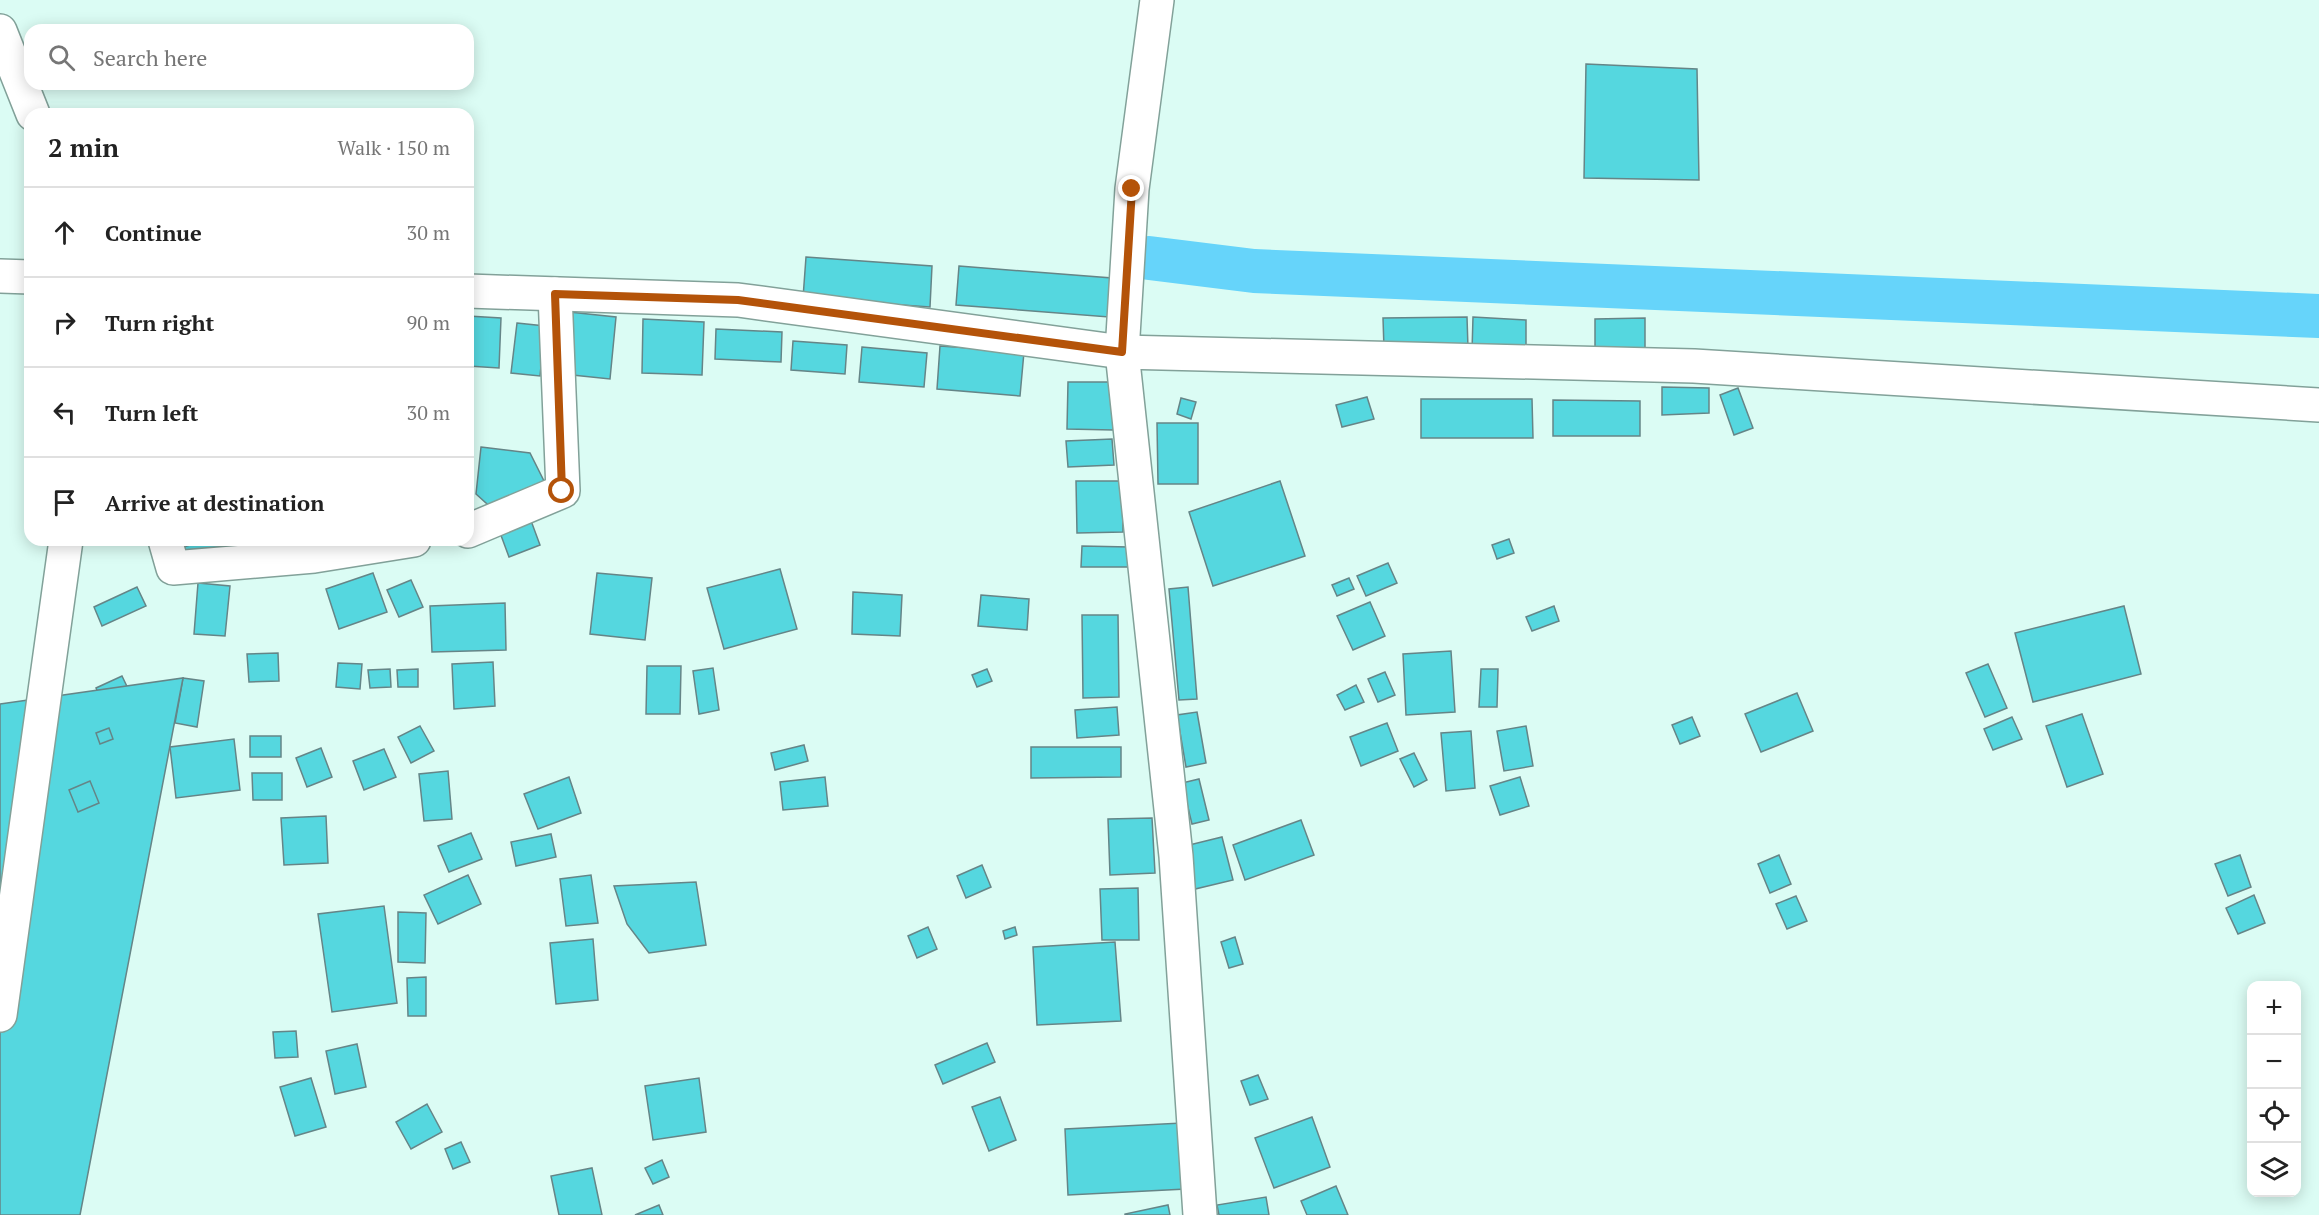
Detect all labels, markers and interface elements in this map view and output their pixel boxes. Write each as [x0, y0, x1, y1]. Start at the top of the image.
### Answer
search box [24, 24, 474, 90]
icon: search [45, 41, 78, 74]
text: Search here [93, 43, 207, 72]
text: 2 min [48, 130, 119, 164]
text: Walk · 150 m [338, 134, 450, 161]
route end [1118, 175, 1144, 201]
icon: ahead [48, 216, 81, 249]
text: Continue [105, 218, 202, 247]
text: 30 m [407, 219, 450, 246]
icon: right [48, 306, 81, 339]
text: Turn right [105, 308, 214, 337]
text: 90 m [407, 309, 450, 336]
icon: left [48, 396, 81, 429]
text: Turn left [105, 398, 198, 427]
text: 30 m [407, 399, 450, 426]
route start [548, 477, 574, 503]
icon: arrive [48, 486, 81, 519]
text: Arrive at destination [105, 488, 324, 517]
map controls [2247, 981, 2301, 1197]
button: + [2247, 981, 2301, 1035]
button: − [2247, 1035, 2301, 1089]
button: locate [2247, 1089, 2301, 1143]
button: layers [2247, 1143, 2301, 1197]

